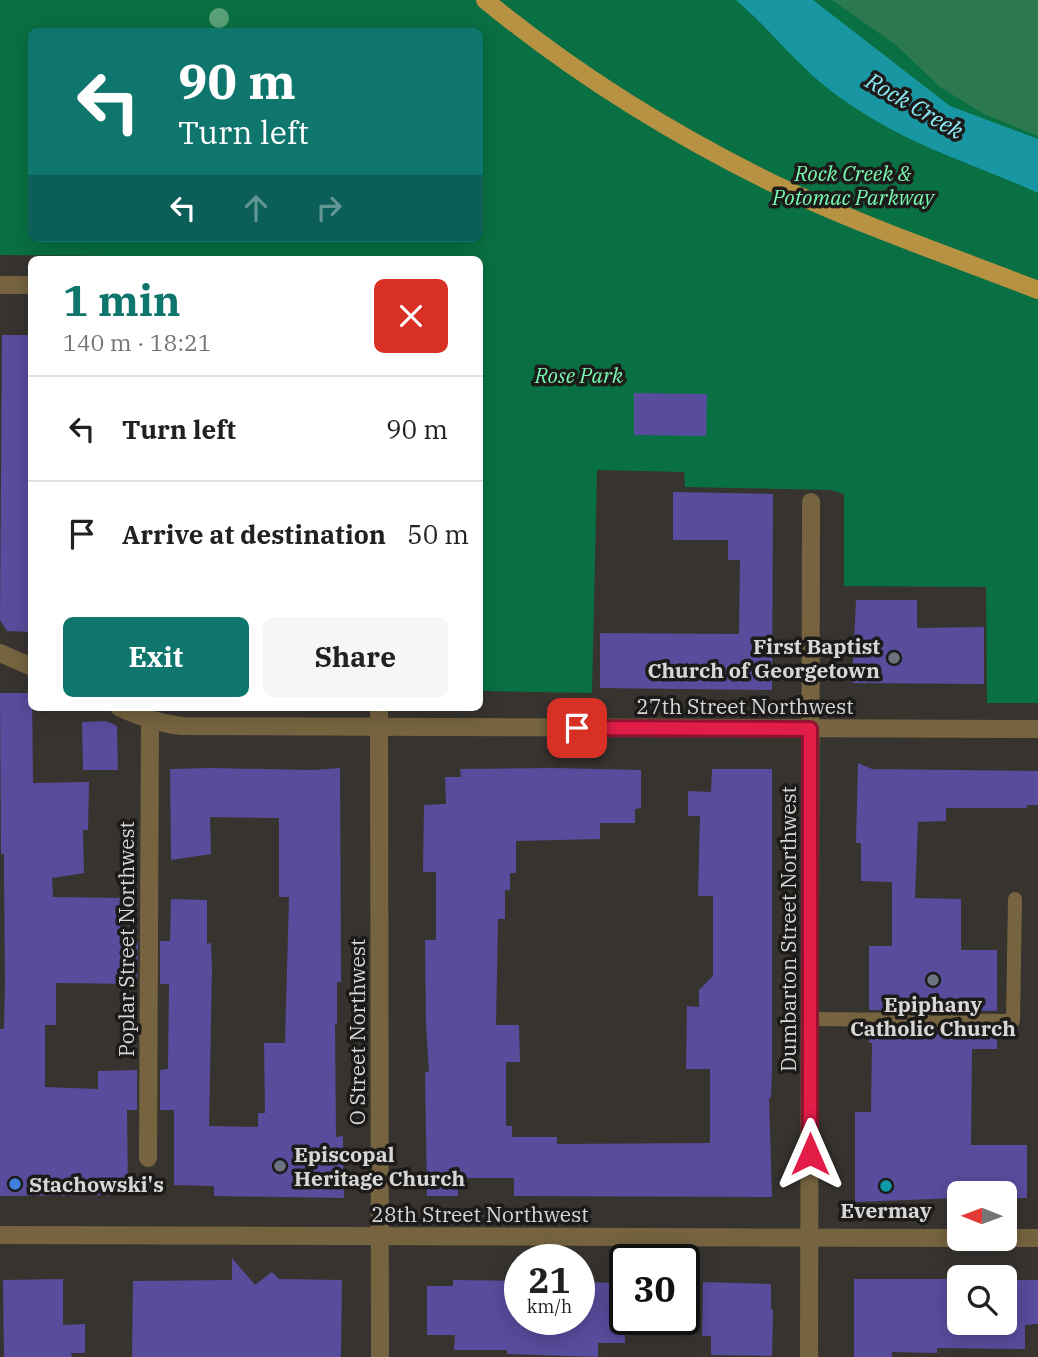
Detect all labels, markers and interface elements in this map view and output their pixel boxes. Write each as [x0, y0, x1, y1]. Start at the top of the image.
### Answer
text: 90 m [178, 49, 296, 112]
icon: left [63, 56, 154, 147]
water label: Rock Creek [860, 64, 970, 145]
text: Turn left [178, 111, 309, 153]
park label: Rock Creek & Potomac Parkway [771, 159, 936, 211]
icon: left [164, 189, 202, 227]
icon: ahead [237, 189, 275, 227]
icon: right [310, 189, 348, 227]
text: 1 min [63, 273, 181, 328]
button: close [374, 279, 448, 353]
text: 140 m · 18:21 [63, 327, 212, 357]
park label: Rose Park [534, 361, 624, 389]
icon: left [63, 410, 101, 448]
text: Turn left [122, 412, 236, 446]
text: 90 m [386, 412, 448, 446]
icon: arrive [63, 515, 101, 553]
text: Arrive at destination [122, 517, 386, 551]
text: 50 m [407, 517, 469, 551]
button: Exit [63, 617, 249, 697]
button: Share [263, 617, 448, 697]
place label: First Baptist Church of Georgetown [647, 632, 880, 684]
marker: First Baptist Church of Georgetown [886, 650, 902, 666]
street label: 27th Street Northwest [636, 692, 854, 720]
pin [547, 698, 607, 758]
icon: arrive [558, 709, 596, 747]
street label: Dumbarton Street Northwest [774, 786, 802, 1072]
street label: Poplar Street Northwest [112, 821, 140, 1057]
street label: O Street Northwest [343, 939, 371, 1125]
marker: Epiphany Catholic Church [925, 972, 941, 988]
place label: Epiphany Catholic Church [850, 990, 1016, 1042]
position arrow [773, 1117, 847, 1191]
place label: Episcopal Heritage Church [294, 1140, 465, 1192]
marker: Episcopal Heritage Church [272, 1158, 288, 1174]
place label: Stachowski's [29, 1170, 164, 1198]
marker: Stachowski's [7, 1176, 23, 1192]
marker: Evermay [878, 1178, 894, 1194]
north arrow [947, 1181, 1017, 1251]
map controls [947, 1181, 1017, 1335]
place label: Evermay [840, 1196, 932, 1224]
street label: 28th Street Northwest [371, 1200, 589, 1228]
speed limit sign: 30 [609, 1244, 700, 1335]
text: 21 [528, 1257, 571, 1303]
button: search [947, 1265, 1017, 1335]
text: km/h [527, 1295, 572, 1318]

